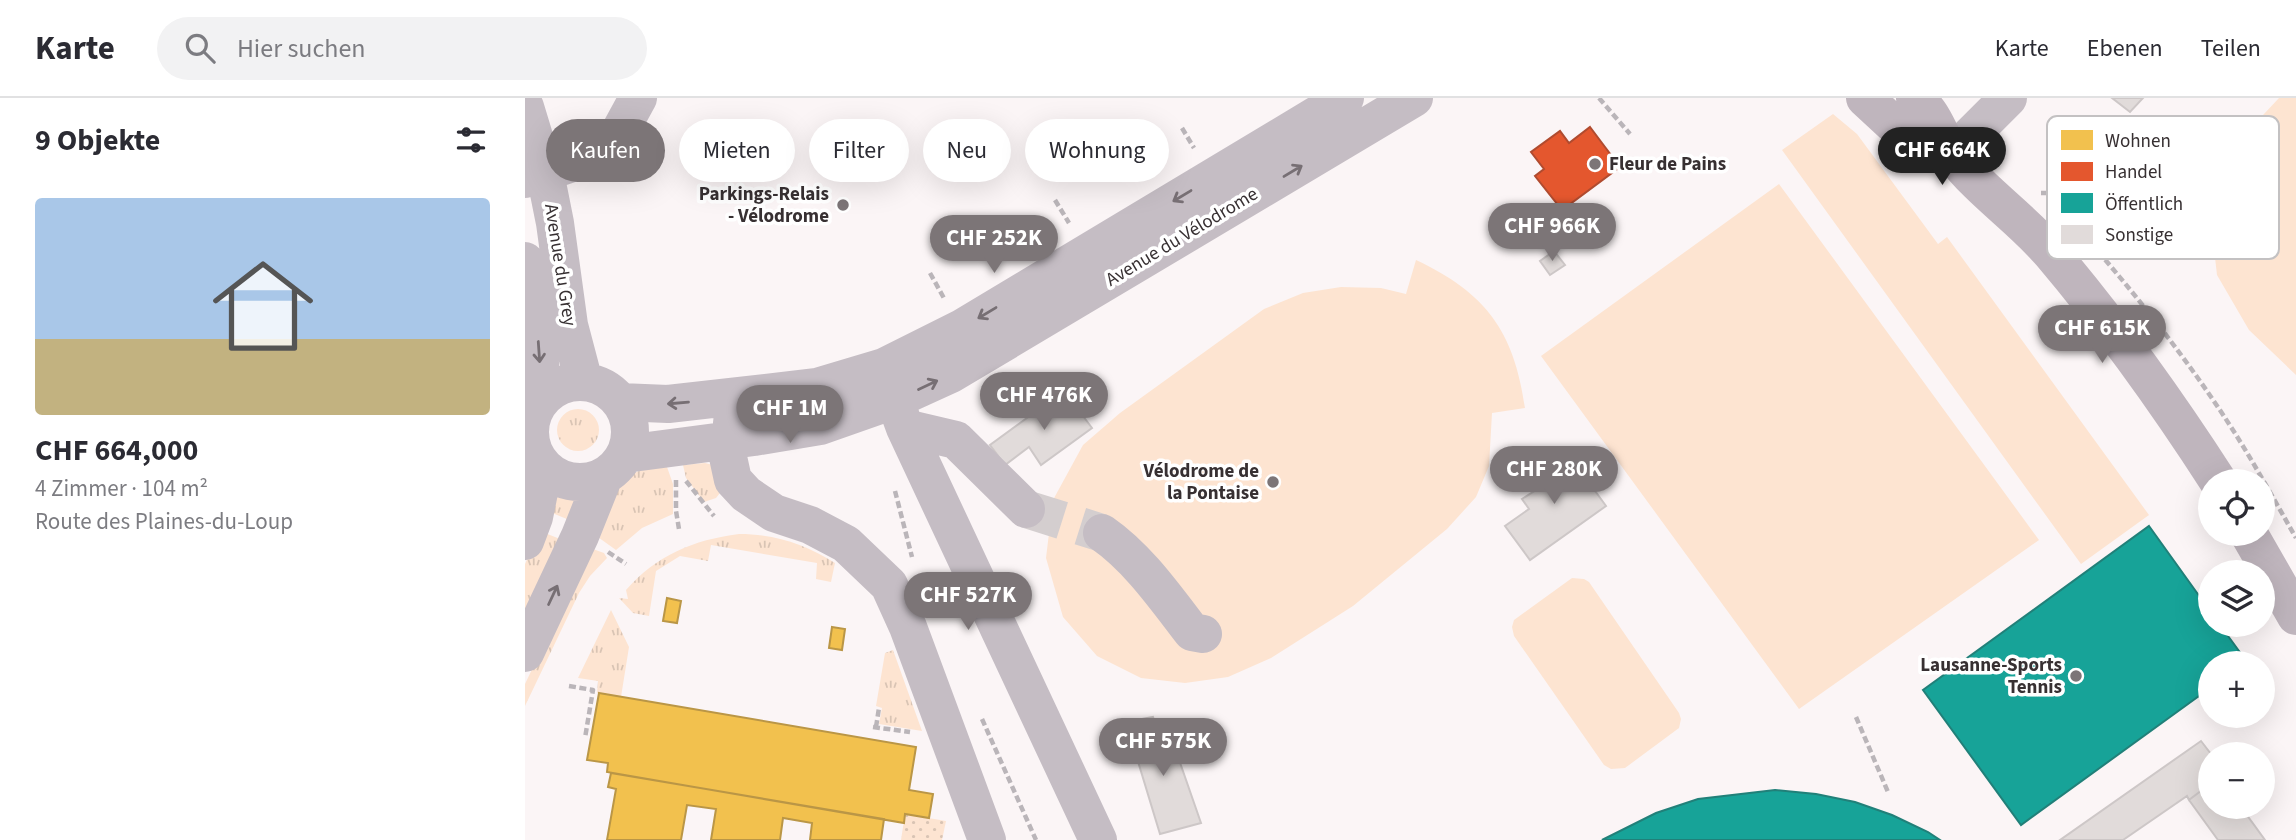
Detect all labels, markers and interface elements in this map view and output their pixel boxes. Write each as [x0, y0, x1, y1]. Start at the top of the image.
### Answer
search box [157, 17, 647, 80]
text: Karte [35, 25, 115, 72]
icon: search [181, 29, 219, 67]
text: Hier suchen [237, 30, 366, 67]
text: Karte [1995, 31, 2049, 66]
text: Ebenen [2087, 31, 2163, 66]
text: Teilen [2201, 31, 2261, 66]
legend [2047, 116, 2279, 259]
text: 9 Objekte [35, 119, 160, 162]
chip: Kaufen [546, 119, 665, 182]
chip: Mieten [679, 119, 795, 182]
chip: Filter [809, 119, 909, 182]
chip: Neu [923, 119, 1011, 182]
chip: Wohnung [1025, 119, 1169, 182]
icon: filters [452, 121, 490, 159]
pin: CHF 664K [1870, 127, 2014, 187]
text: Wohnen [2105, 128, 2171, 155]
text: CHF 664K [1894, 133, 1990, 166]
place label: Fleur de Pains [1609, 151, 1726, 178]
marker: Fleur de Pains [1587, 156, 1603, 172]
text: Handel [2105, 159, 2162, 186]
one-way arrow [1283, 163, 1303, 177]
place label: Parkings-Relais - Vélodrome [699, 181, 829, 230]
street label: Avenue du Vélodrome [1101, 181, 1263, 293]
one-way arrow [1172, 190, 1192, 204]
text: Öffentlich [2105, 191, 2183, 218]
marker: Parkings-Relais - Vélodrome [835, 197, 851, 213]
street label: Avenue du Grey [537, 202, 583, 328]
pin: CHF 966K [1480, 204, 1624, 263]
text: CHF 966K [1504, 209, 1600, 242]
pin: CHF 252K [922, 216, 1066, 275]
text: CHF 252K [946, 221, 1042, 254]
text: Sonstige [2105, 222, 2173, 249]
icon: home [200, 243, 326, 369]
pin: CHF 615K [2030, 306, 2174, 365]
one-way arrow [977, 307, 997, 321]
text: CHF 615K [2054, 311, 2150, 344]
one-way arrow [533, 341, 546, 363]
pin: CHF 476K [972, 372, 1116, 432]
one-way arrow [917, 378, 938, 391]
text: CHF 476K [996, 378, 1092, 411]
pin: CHF 1M [733, 386, 847, 445]
text: CHF 1M [752, 391, 828, 424]
one-way arrow [667, 397, 690, 410]
text: CHF 664,000 [35, 429, 198, 472]
pin: CHF 280K [1482, 446, 1626, 506]
text: CHF 280K [1506, 452, 1602, 485]
place label: Vélodrome de la Pontaise [1143, 458, 1259, 507]
map controls [2198, 469, 2275, 819]
button: locate [2198, 469, 2275, 546]
text: 4 Zimmer · 104 m² [35, 472, 208, 505]
marker: Vélodrome de la Pontaise [1265, 474, 1281, 490]
text: Route des Plaines-du-Loup [35, 505, 293, 538]
button: layers [2198, 560, 2275, 637]
pin: CHF 527K [896, 573, 1040, 632]
text: CHF 527K [920, 578, 1016, 611]
one-way arrow [547, 584, 560, 605]
button: + [2198, 651, 2275, 728]
place label: Lausanne-Sports Tennis [1920, 652, 2062, 701]
marker: Lausanne-Sports Tennis [2068, 668, 2084, 684]
pin: CHF 575K [1091, 718, 1235, 778]
text: CHF 575K [1115, 724, 1211, 757]
button: − [2198, 742, 2275, 819]

